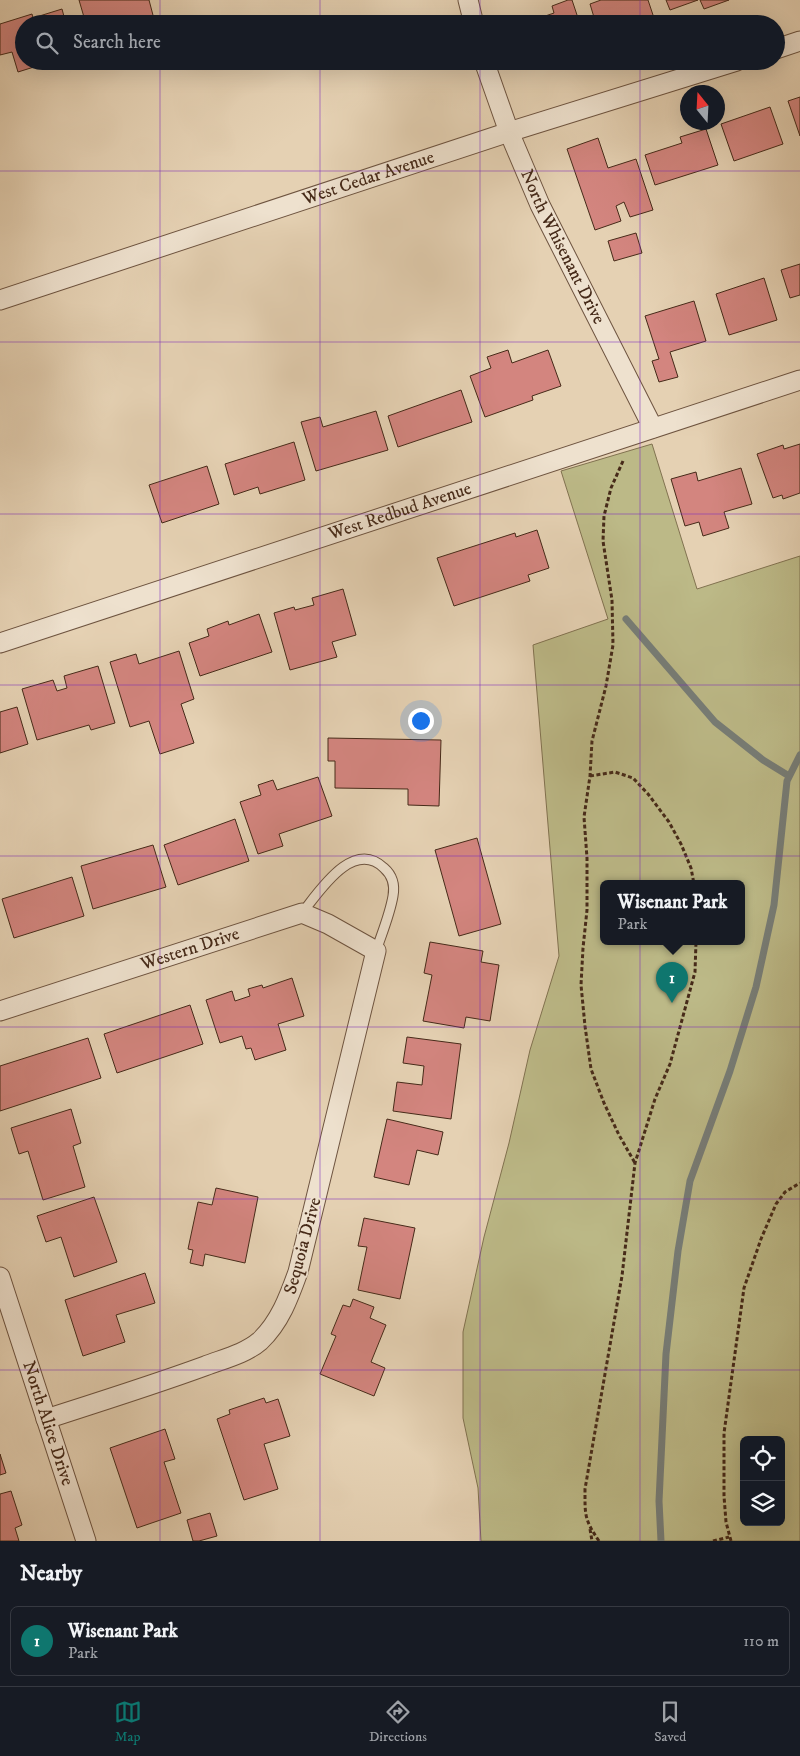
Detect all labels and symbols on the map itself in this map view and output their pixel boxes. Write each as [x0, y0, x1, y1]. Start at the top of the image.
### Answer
north arrow [680, 85, 725, 130]
street label: West Cedar Avenue [299, 146, 437, 211]
street label: North Whisenant Drive [515, 166, 610, 328]
street label: West Redbud Avenue [325, 478, 474, 546]
your location [408, 708, 434, 734]
street label: Western Drive [137, 923, 242, 976]
pin: 1 [656, 962, 688, 1003]
street label: Sequoia Drive [280, 1195, 326, 1297]
street label: North Alice Drive [17, 1358, 78, 1488]

